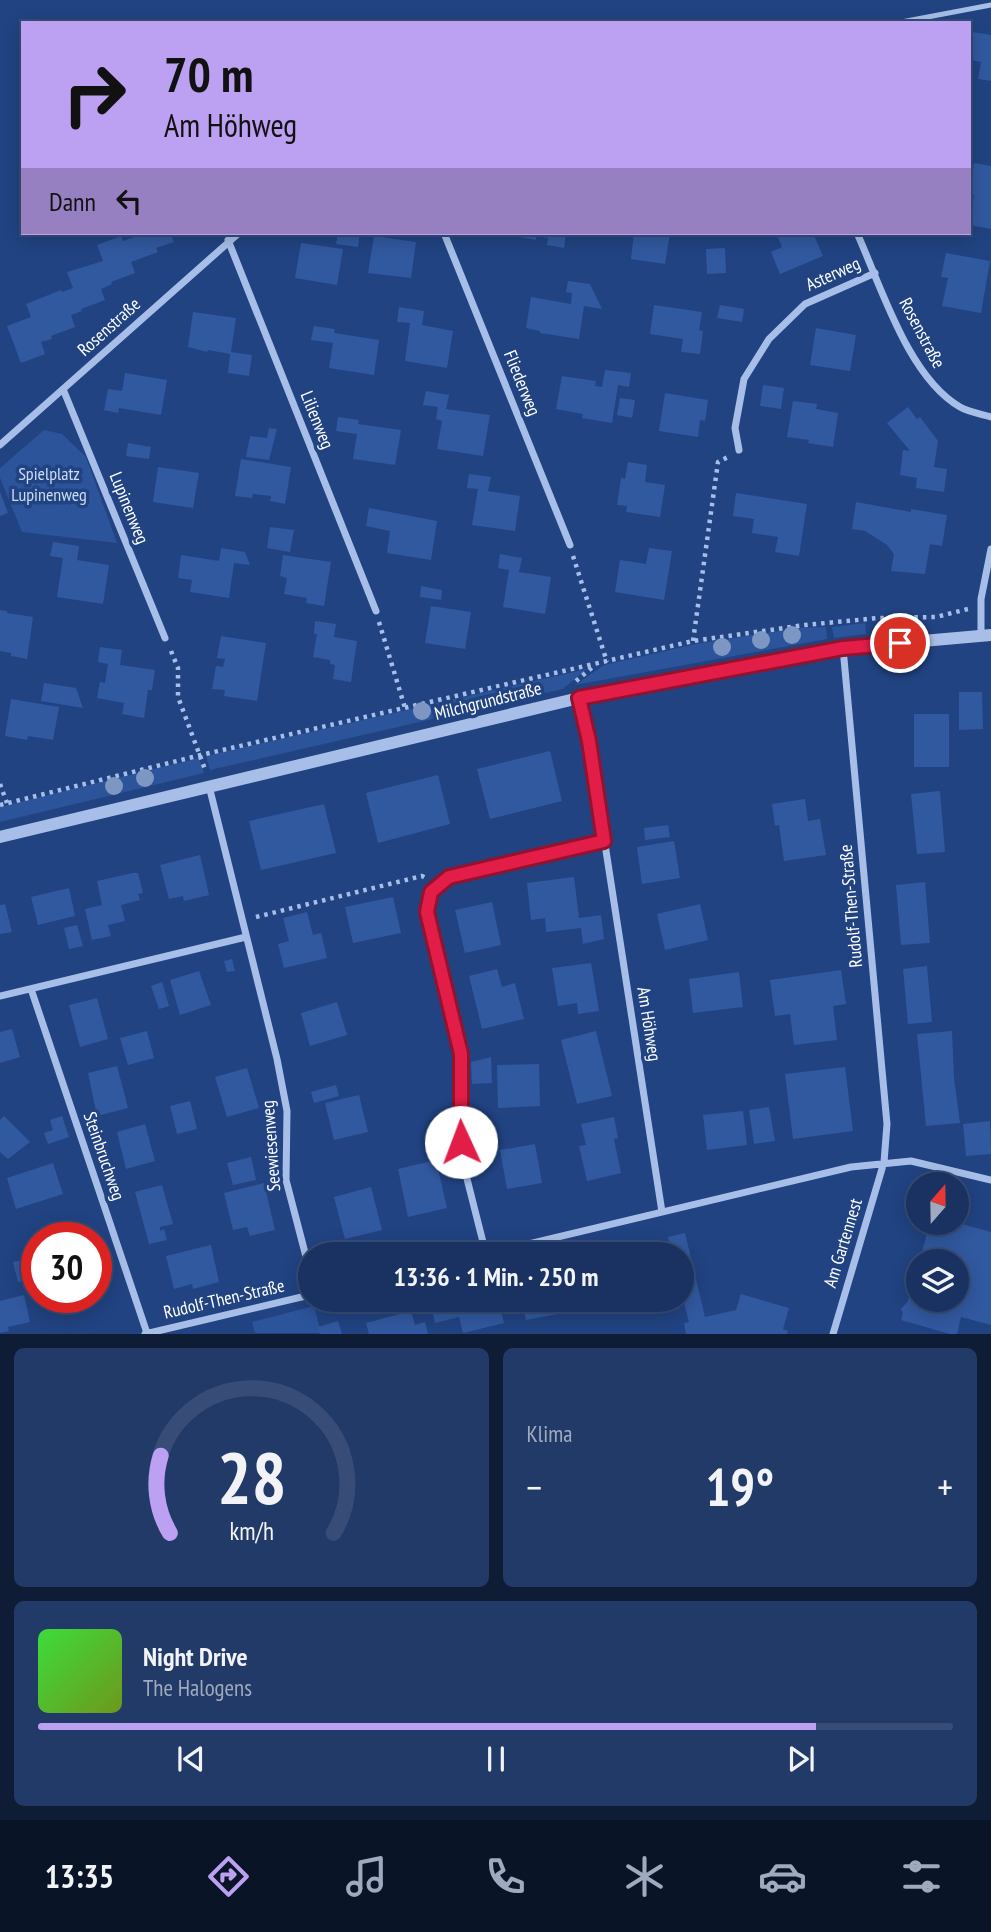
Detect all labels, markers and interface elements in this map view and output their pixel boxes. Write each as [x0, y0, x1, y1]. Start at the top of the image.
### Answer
text: 70 m [164, 42, 253, 106]
icon: right [49, 49, 140, 140]
text: Am Höhweg [164, 104, 297, 146]
icon: left [110, 182, 148, 220]
text: Dann [49, 185, 96, 218]
street label: Asterweg [802, 251, 864, 296]
street label: Rosenstraße [73, 292, 145, 361]
street label: Rosenstraße [894, 294, 951, 372]
street label: Fliederweg [499, 347, 546, 419]
street label: Lilienweg [295, 388, 339, 452]
park label: Spielplatz Lupinenweg [11, 462, 87, 506]
street label: Lupinenweg [105, 468, 154, 547]
pin [870, 613, 930, 673]
icon: arrive [881, 624, 919, 662]
street label: Milchgrundstraße [432, 676, 544, 725]
street label: Rudolf-Then-Straße [834, 844, 867, 968]
street label: Am Höhweg [632, 985, 667, 1063]
street label: Seewiesenweg [256, 1100, 285, 1192]
position arrow [424, 1105, 498, 1179]
street label: Steinbruchweg [79, 1109, 130, 1203]
north arrow [906, 1172, 970, 1236]
map controls [906, 1172, 969, 1312]
street label: Am Gartennest [818, 1195, 867, 1290]
speed limit sign: 30 [21, 1222, 112, 1313]
button: layers [906, 1249, 969, 1312]
text: 13:36 · 1 Min. · 250 m [394, 1260, 598, 1293]
street label: Rudolf-Then-Straße [161, 1273, 287, 1324]
text: Klima [527, 1419, 572, 1448]
text: 28 [216, 1430, 286, 1524]
text: 19° [705, 1453, 774, 1520]
text: − [527, 1462, 542, 1511]
text: + [937, 1462, 953, 1511]
text: km/h [229, 1515, 273, 1547]
text: Night Drive [143, 1640, 248, 1673]
text: The Halogens [143, 1673, 252, 1702]
icon: previous [172, 1740, 210, 1778]
icon: pause [477, 1740, 515, 1778]
icon: next [782, 1740, 820, 1778]
icon: directions [204, 1852, 253, 1901]
icon: music [342, 1852, 391, 1901]
icon: phone [481, 1852, 530, 1901]
icon: climate [620, 1852, 669, 1901]
icon: car [758, 1852, 807, 1901]
icon: filters [897, 1852, 946, 1901]
text: 13:35 [45, 1855, 114, 1897]

